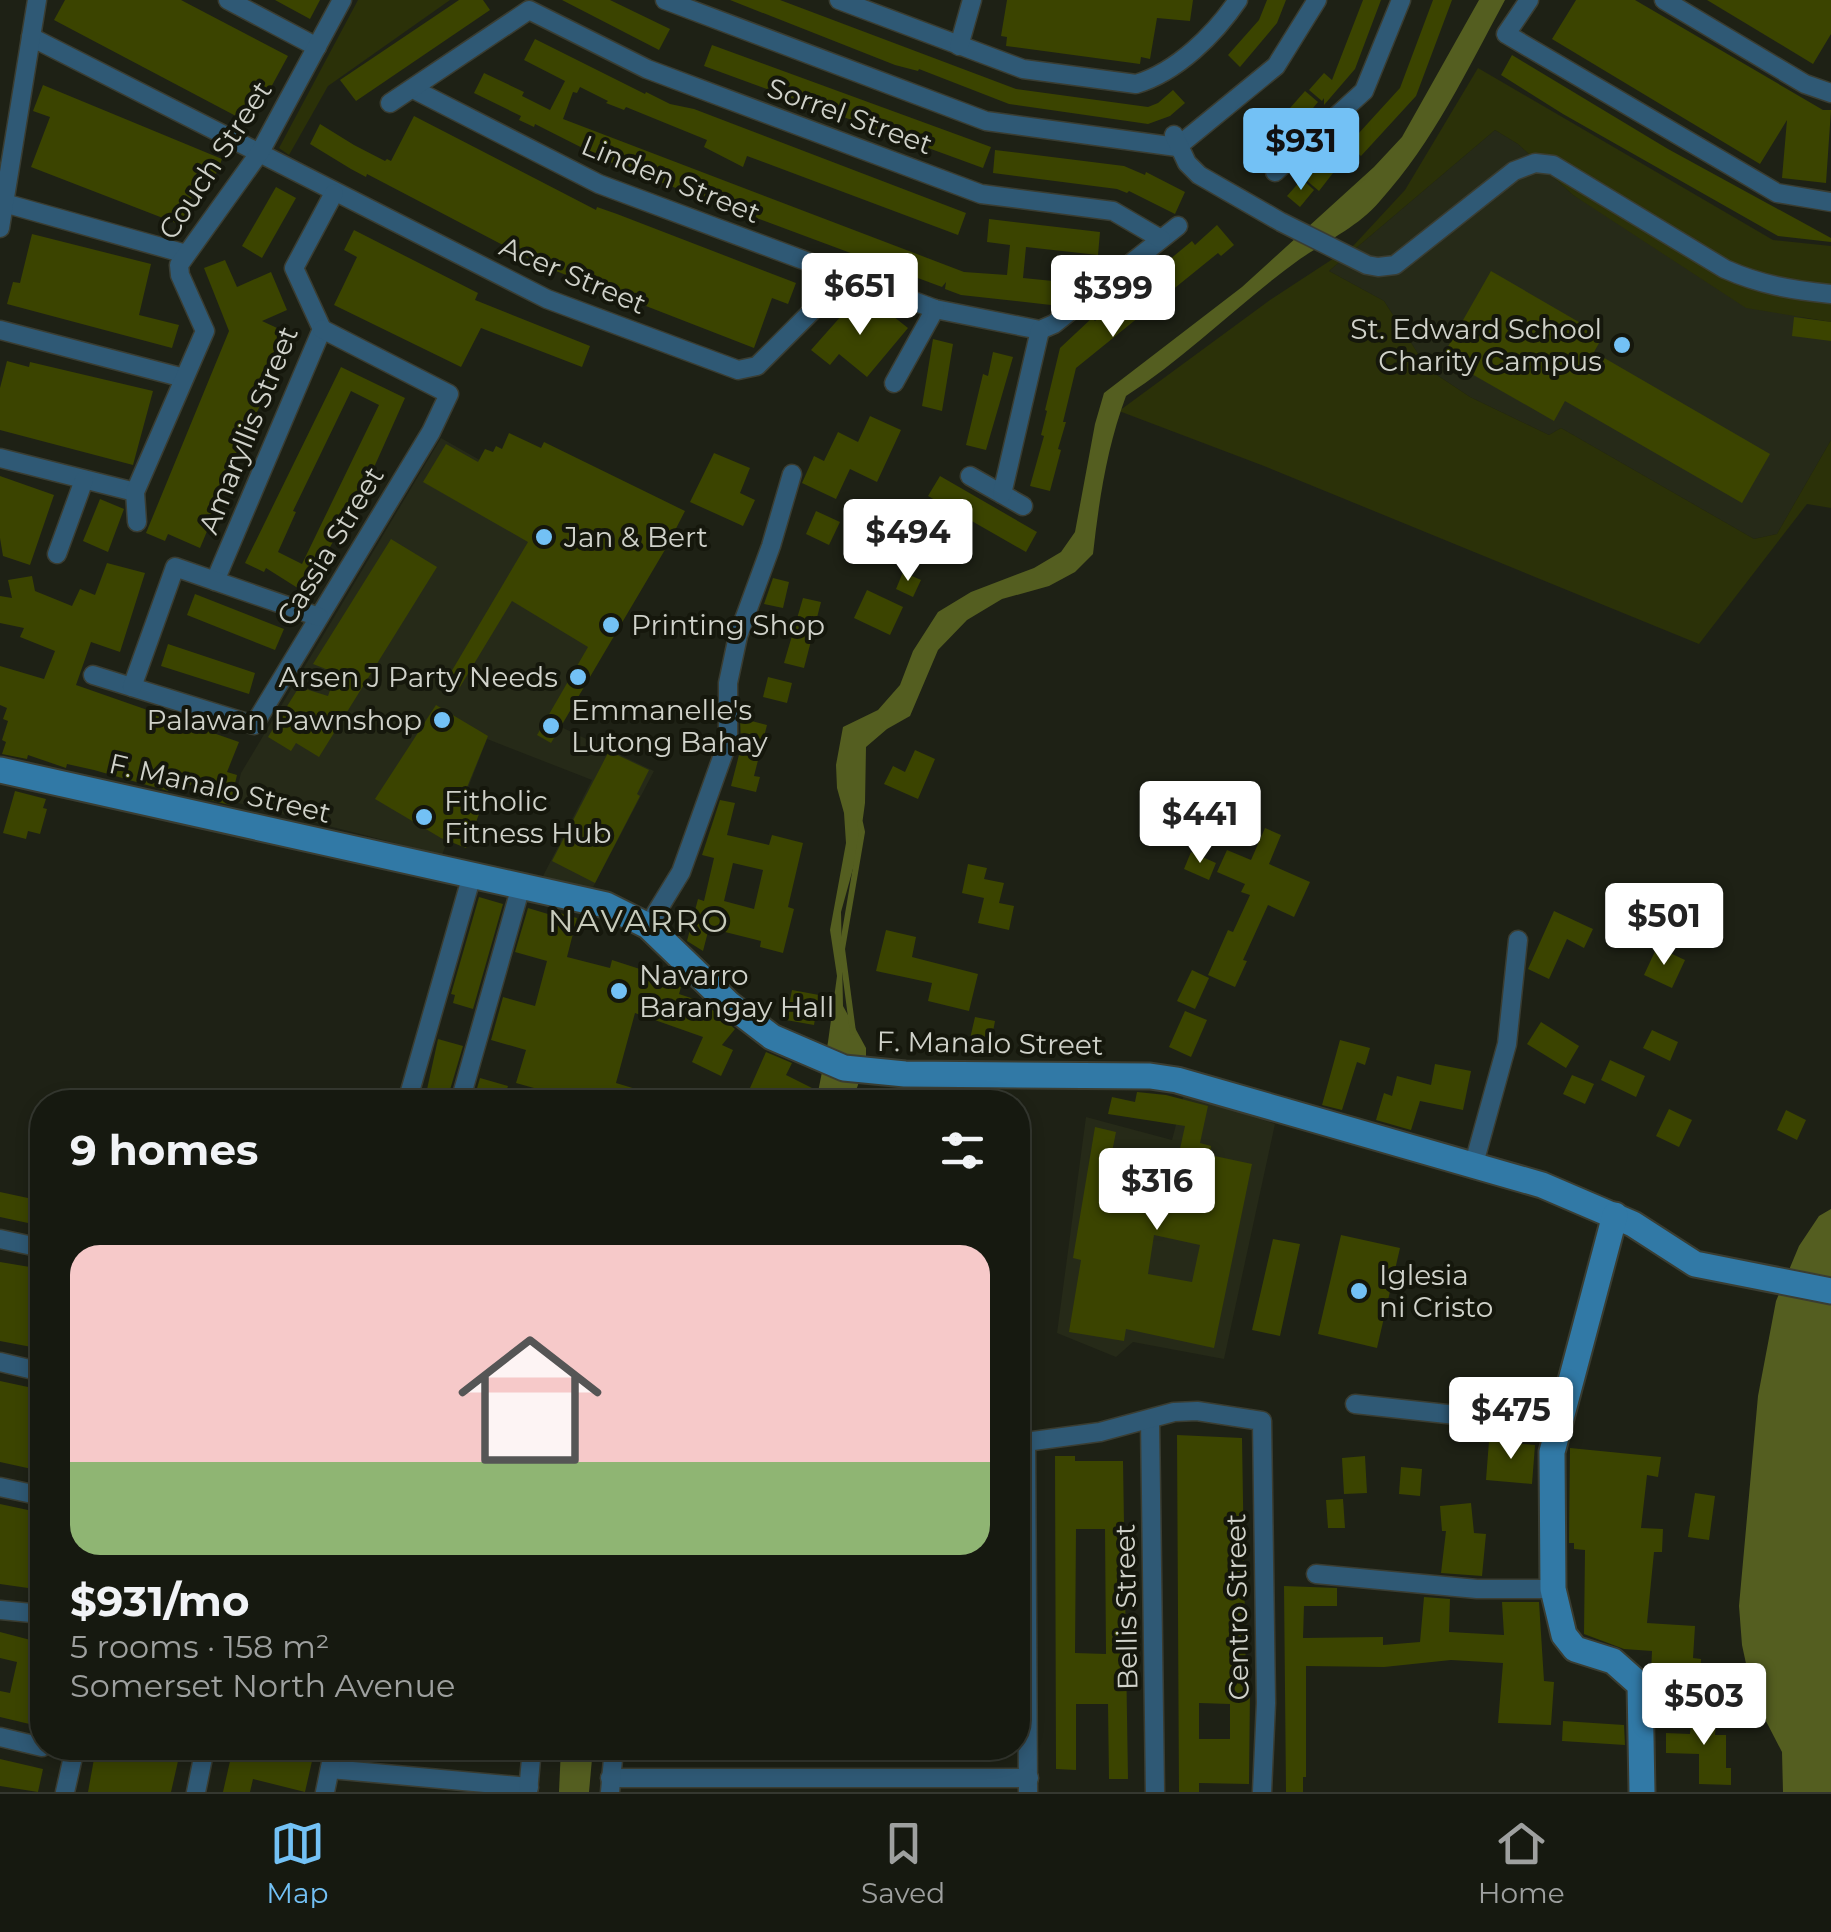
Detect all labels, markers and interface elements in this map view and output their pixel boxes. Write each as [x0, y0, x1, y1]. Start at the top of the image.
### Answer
street label: Sorrel Street [763, 70, 937, 162]
street label: Couch Street [151, 74, 279, 246]
pin: $931 [1242, 108, 1360, 193]
text: $931 [1265, 121, 1337, 160]
street label: Linden Street [577, 128, 765, 230]
street label: Acer Street [495, 229, 651, 321]
pin: $651 [801, 253, 919, 338]
pin: $399 [1054, 255, 1172, 340]
text: $651 [824, 266, 896, 305]
text: $399 [1073, 268, 1153, 307]
place label: St. Edward School Charity Campus [1350, 312, 1602, 378]
street label: Amaryllis Street [191, 321, 305, 539]
marker: St. Edward School Charity Campus [1611, 334, 1633, 356]
street label: Cassia Street [269, 460, 391, 632]
pin: $494 [849, 499, 967, 584]
text: $494 [865, 512, 951, 551]
place label: Jan & Bert [563, 520, 708, 554]
marker: Jan & Bert [533, 526, 555, 548]
place label: Printing Shop [631, 608, 825, 642]
marker: Printing Shop [600, 614, 622, 636]
place label: Arsen J Party Needs [279, 660, 558, 694]
marker: Arsen J Party Needs [567, 666, 589, 688]
place label: Emmanelle's Lutong Bahay [571, 693, 768, 759]
place label: Palawan Pawnshop [147, 703, 422, 737]
marker: Palawan Pawnshop [431, 709, 453, 731]
marker: Emmanelle's Lutong Bahay [540, 715, 562, 737]
street label: F. Manalo Street [106, 746, 334, 830]
pin: $441 [1141, 781, 1259, 866]
place label: Fitholic Fitness Hub [444, 784, 611, 850]
text: $441 [1162, 794, 1238, 833]
marker: Fitholic Fitness Hub [413, 806, 435, 828]
pin: $501 [1605, 883, 1723, 968]
text: $501 [1627, 896, 1701, 935]
district label: NAVARRO [548, 901, 730, 940]
place label: Navarro Barangay Hall [639, 958, 834, 1024]
marker: Navarro Barangay Hall [608, 980, 630, 1002]
street label: F. Manalo Street [876, 1024, 1104, 1062]
icon: filters [935, 1123, 990, 1178]
text: 9 homes [70, 1124, 258, 1176]
pin: $316 [1098, 1148, 1216, 1233]
text: $316 [1121, 1161, 1193, 1200]
place label: Iglesia ni Cristo [1379, 1258, 1493, 1324]
marker: Iglesia ni Cristo [1348, 1280, 1370, 1302]
icon: home [440, 1310, 620, 1490]
pin: $475 [1452, 1377, 1570, 1462]
text: $475 [1471, 1390, 1551, 1429]
street label: Centro Street [1218, 1513, 1256, 1701]
street label: Bellis Street [1108, 1524, 1144, 1690]
text: $931/mo [70, 1575, 250, 1627]
text: 5 rooms · 158 m² [70, 1627, 330, 1666]
pin: $503 [1645, 1663, 1763, 1748]
text: Somerset North Avenue [70, 1666, 455, 1705]
text: $503 [1664, 1676, 1744, 1715]
tab: Map [266, 1816, 329, 1910]
tab: Saved [861, 1816, 945, 1910]
tab: Home [1478, 1816, 1565, 1910]

